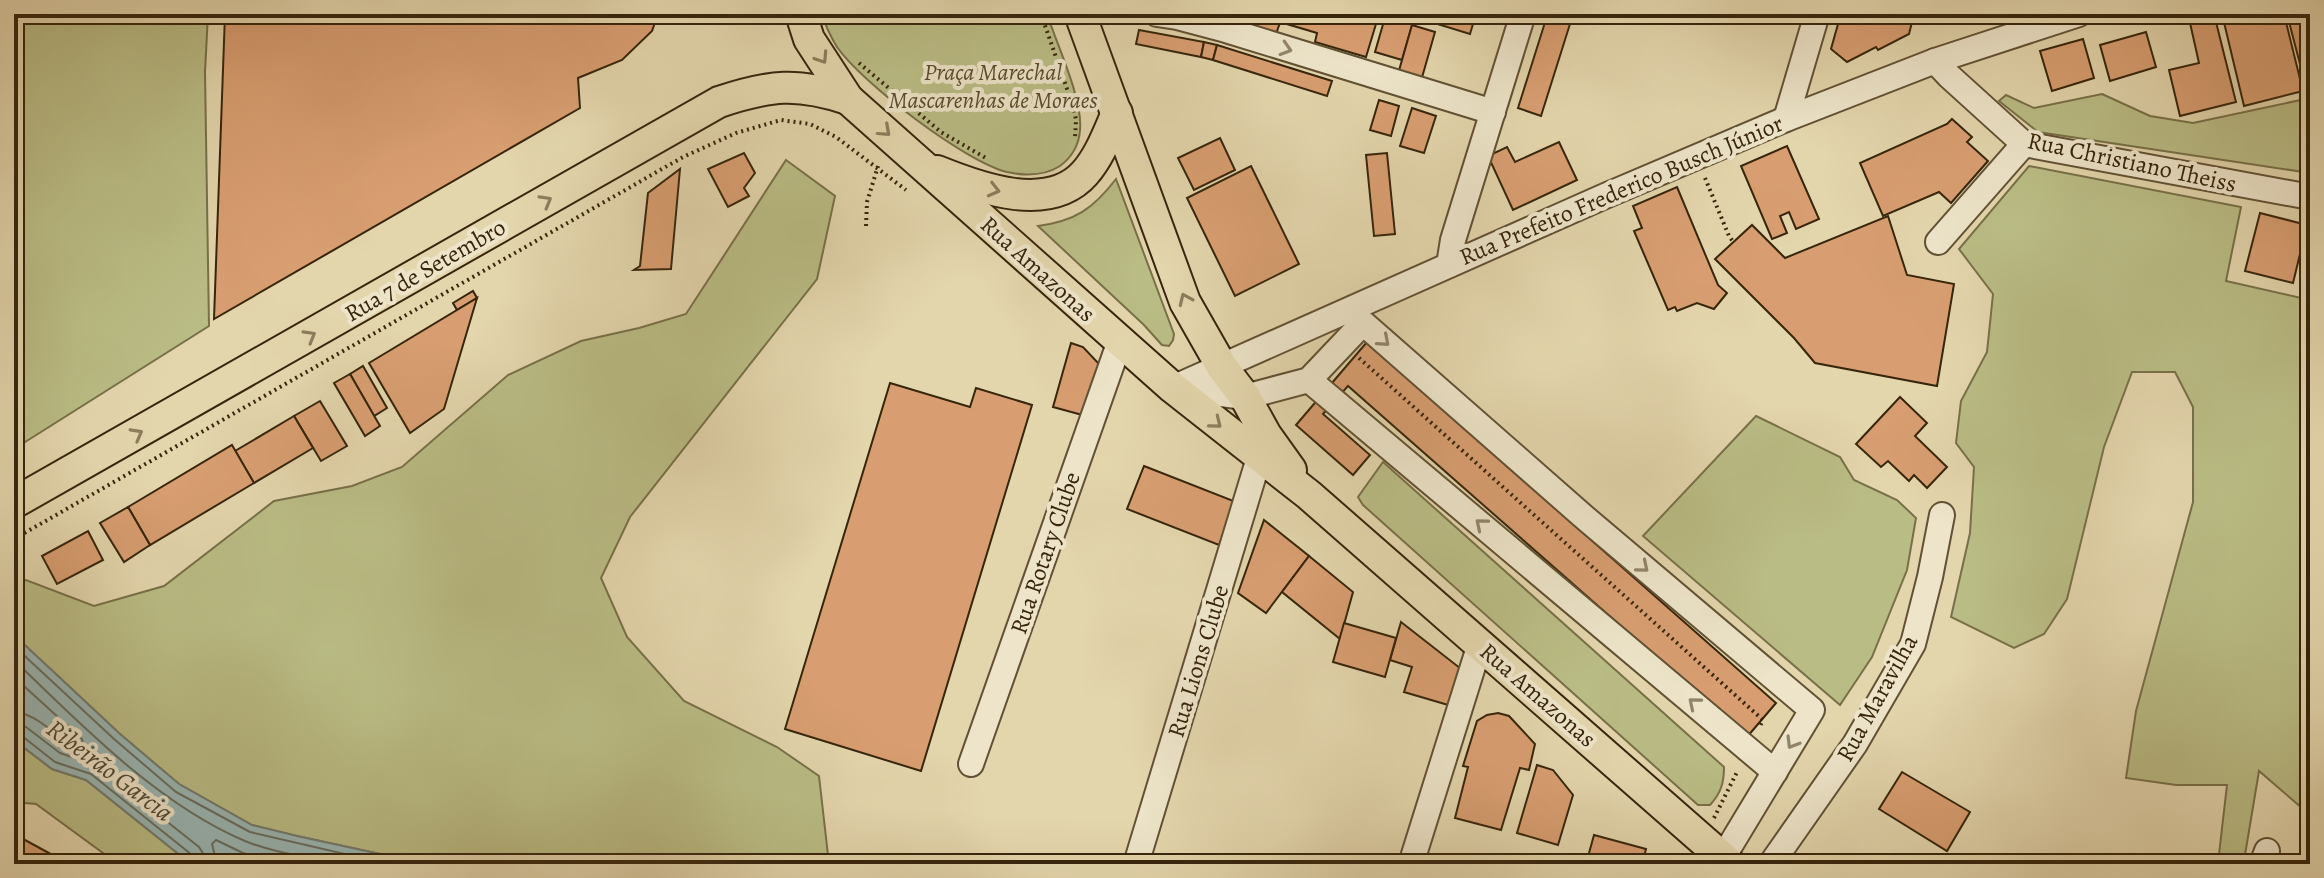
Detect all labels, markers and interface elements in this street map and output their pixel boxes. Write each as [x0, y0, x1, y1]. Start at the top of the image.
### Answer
one-way arrow [1278, 40, 1292, 56]
one-way arrow [812, 49, 827, 63]
park label: Praça Marechal Mascarenhas de Moraes [888, 56, 1098, 116]
street label: Rua Prefeito Frederico Busch Júnior [1454, 107, 1788, 273]
one-way arrow [875, 122, 890, 136]
street label: Rua Christiano Theiss [2025, 124, 2239, 200]
one-way arrow [987, 181, 1001, 198]
one-way arrow [537, 195, 552, 211]
street label: Rua Amazonas [974, 209, 1102, 329]
street label: Rua 7 de Setembro [339, 211, 511, 329]
one-way arrow [1179, 292, 1195, 307]
one-way arrow [302, 330, 316, 346]
one-way arrow [1374, 331, 1389, 346]
one-way arrow [1207, 413, 1221, 428]
one-way arrow [128, 428, 143, 444]
street label: Rua Rotary Clube [1002, 468, 1088, 638]
one-way arrow [1476, 519, 1490, 534]
one-way arrow [1634, 557, 1648, 572]
street label: Rua Lions Clube [1160, 581, 1236, 741]
street label: Rua Maravilha [1829, 628, 1926, 767]
street label: Rua Amazonas [1473, 636, 1603, 754]
one-way arrow [1689, 698, 1704, 713]
water label: Ribeirão Garcia [39, 711, 180, 830]
one-way arrow [1786, 734, 1802, 749]

